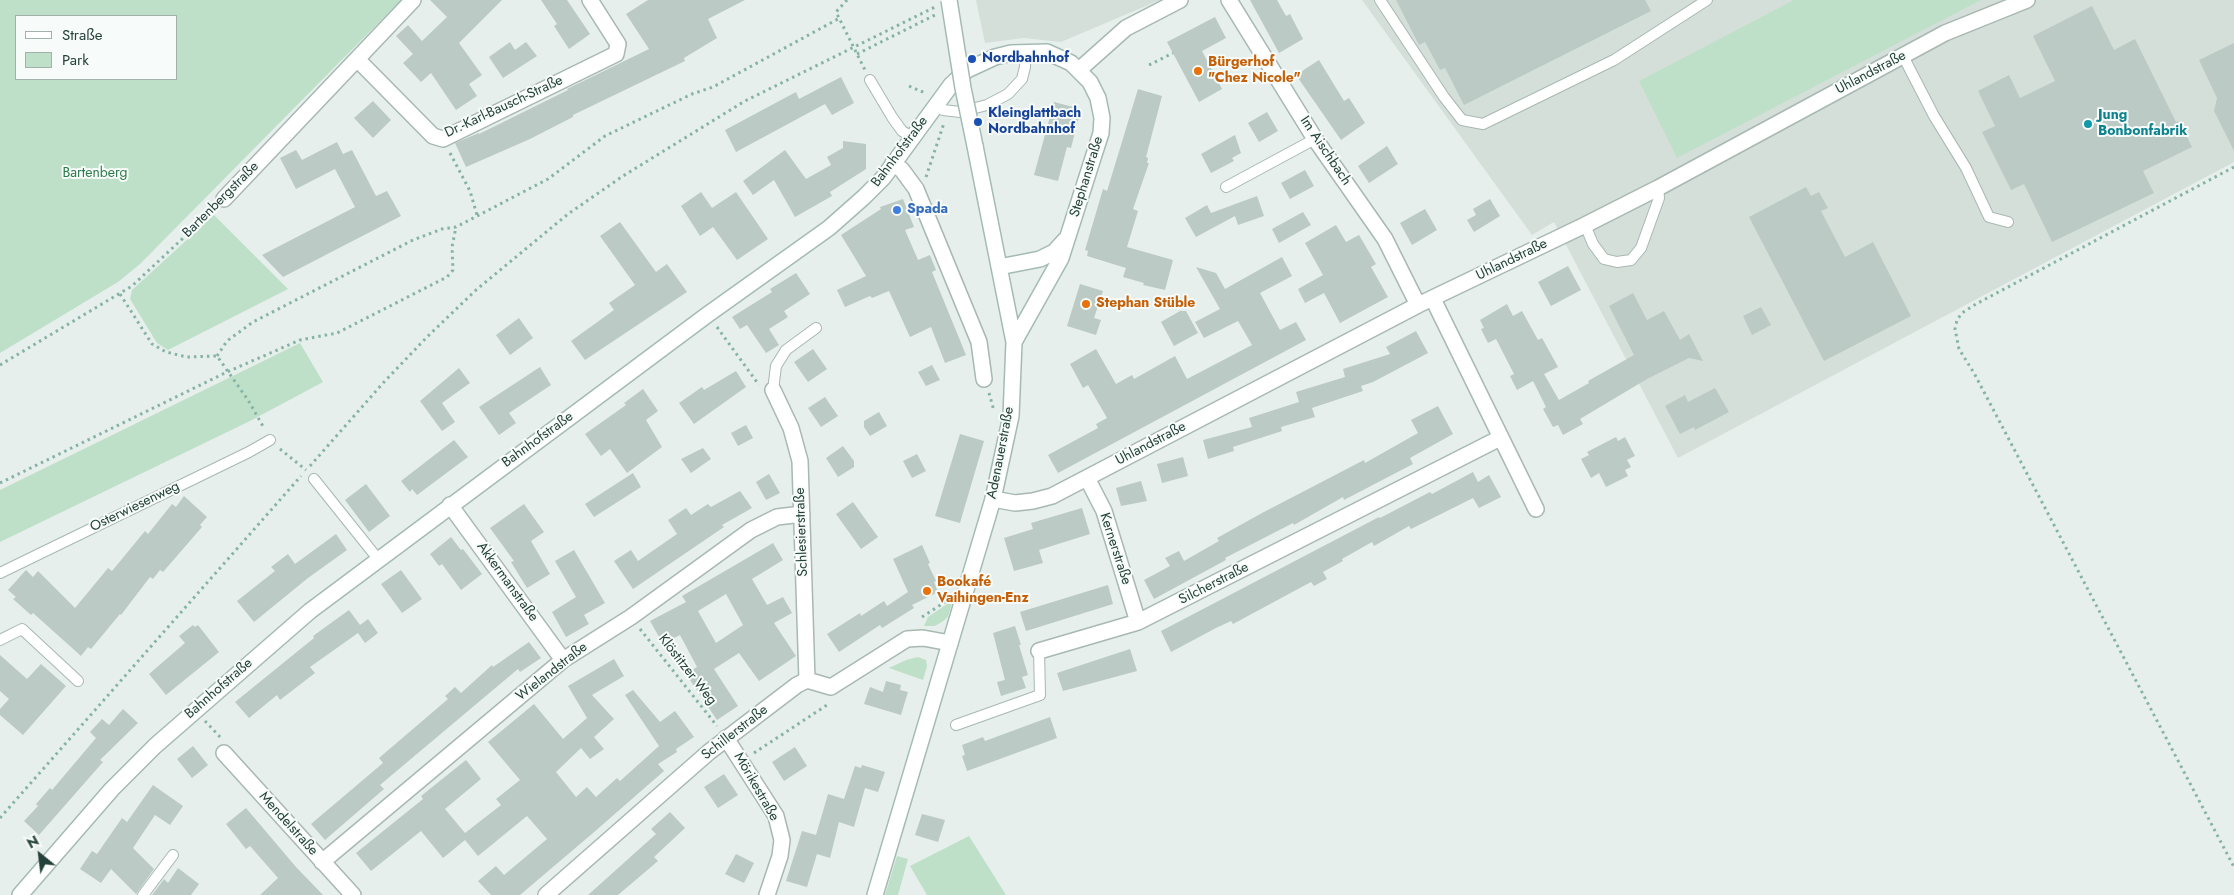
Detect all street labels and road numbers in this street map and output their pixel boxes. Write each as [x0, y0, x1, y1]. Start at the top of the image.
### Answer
street label: Uhlandstraße [1833, 47, 1909, 99]
street label: Dr.-Karl-Bausch-Straße [442, 72, 566, 142]
street label: Bahnhofstraße [868, 113, 932, 191]
street label: Im Aischbach [1296, 113, 1354, 189]
street label: Stephanstraße [1067, 135, 1107, 219]
street label: Bartenbergstraße [179, 158, 263, 242]
street label: Uhlandstraße [1474, 236, 1550, 284]
street label: Adenauerstraße [984, 405, 1018, 501]
street label: Bahnhofstraße [499, 409, 577, 471]
street label: Uhlandstraße [1113, 418, 1189, 470]
street label: Osterwiesenweg [88, 478, 182, 536]
street label: Schlesierstraße [792, 487, 812, 577]
street label: Kernerstraße [1095, 511, 1135, 587]
street label: Akkermanstraße [473, 539, 541, 625]
street label: Silcherstraße [1176, 559, 1252, 609]
street label: Klöstitzer Weg [654, 631, 720, 709]
street label: Wielandstraße [513, 639, 591, 705]
street label: Bahnhofstraße [182, 655, 256, 723]
street label: Schillerstraße [699, 702, 771, 764]
street label: Mörikestraße [730, 750, 782, 824]
street label: Mendelstraße [255, 789, 321, 859]

